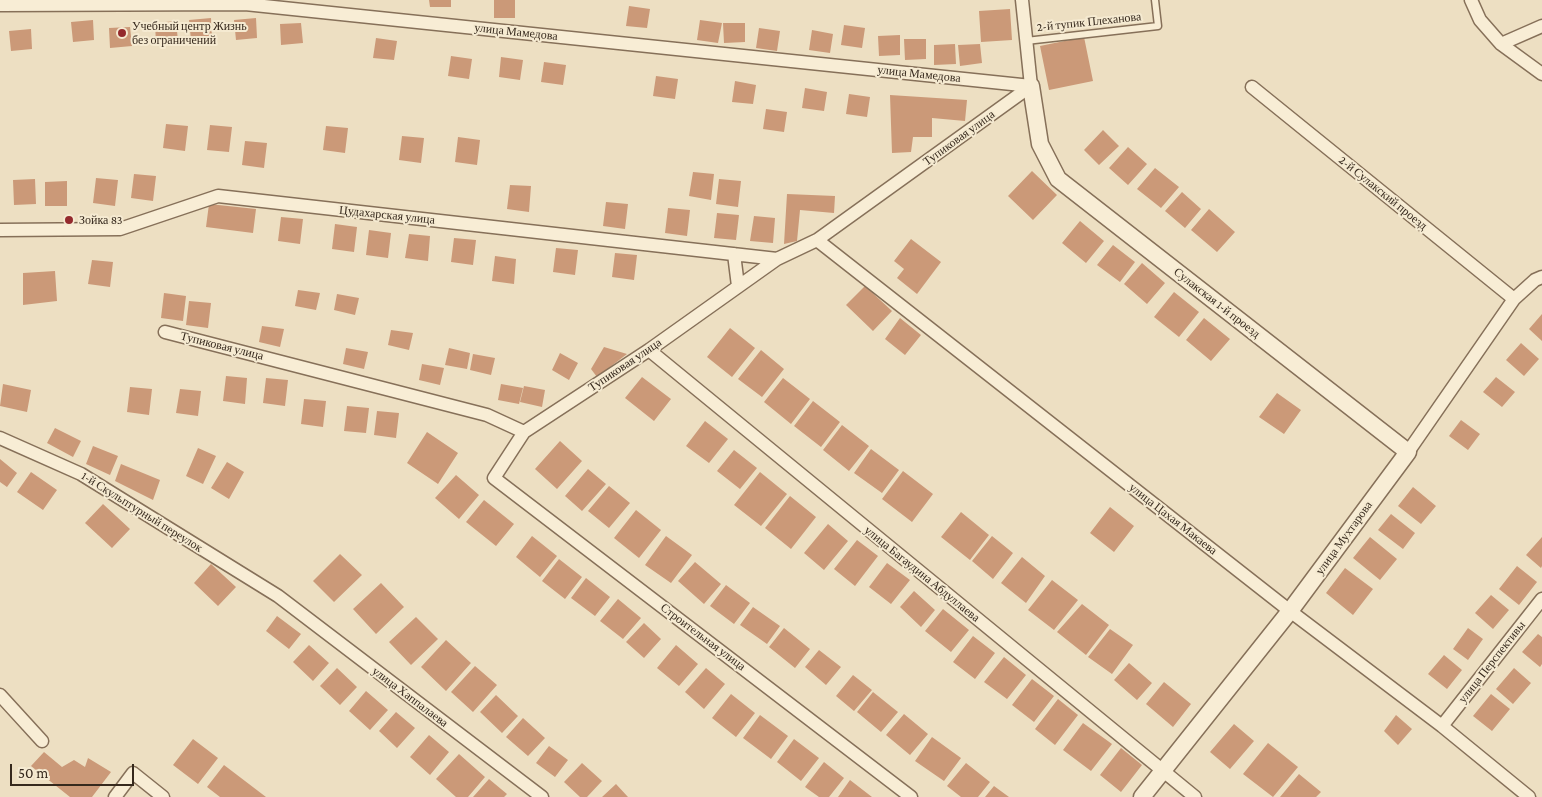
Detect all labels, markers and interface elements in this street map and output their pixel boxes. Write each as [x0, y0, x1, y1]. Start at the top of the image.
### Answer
street label: 2-й тупик Плеханова [1036, 9, 1142, 35]
place label: Учебный центр Жизнь без ограничений [132, 19, 247, 47]
street label: улица Мамедова [474, 20, 558, 44]
marker: Учебный центр Жизнь без ограничений [116, 27, 128, 39]
street label: улица Мамедова [877, 62, 961, 86]
street label: Тупиковая улица [920, 107, 998, 169]
street label: 2-й Сулакский проезд [1336, 153, 1430, 233]
street label: Цудахарская улица [338, 203, 436, 227]
place label: Зойка 83 [79, 213, 123, 227]
marker: Зойка 83 [63, 214, 75, 226]
street label: Сулакская 1-й проезд [1171, 265, 1263, 341]
street label: Тупиковая улица [179, 329, 265, 363]
street label: Тупиковая улица [586, 335, 664, 395]
street label: 1-й Скульптурный переулок [79, 469, 205, 555]
street label: улица Цахая Макаева [1126, 480, 1220, 558]
street label: улица Мухтарова [1312, 498, 1376, 578]
street label: улица Багаудина Абдуллаева [861, 523, 983, 625]
street label: Строительная улица [658, 600, 748, 674]
street label: улица Перспективы [1456, 618, 1528, 706]
street label: улица Хаппалаева [369, 664, 451, 730]
scale bar [12, 754, 136, 786]
text: 50 m [18, 765, 48, 781]

